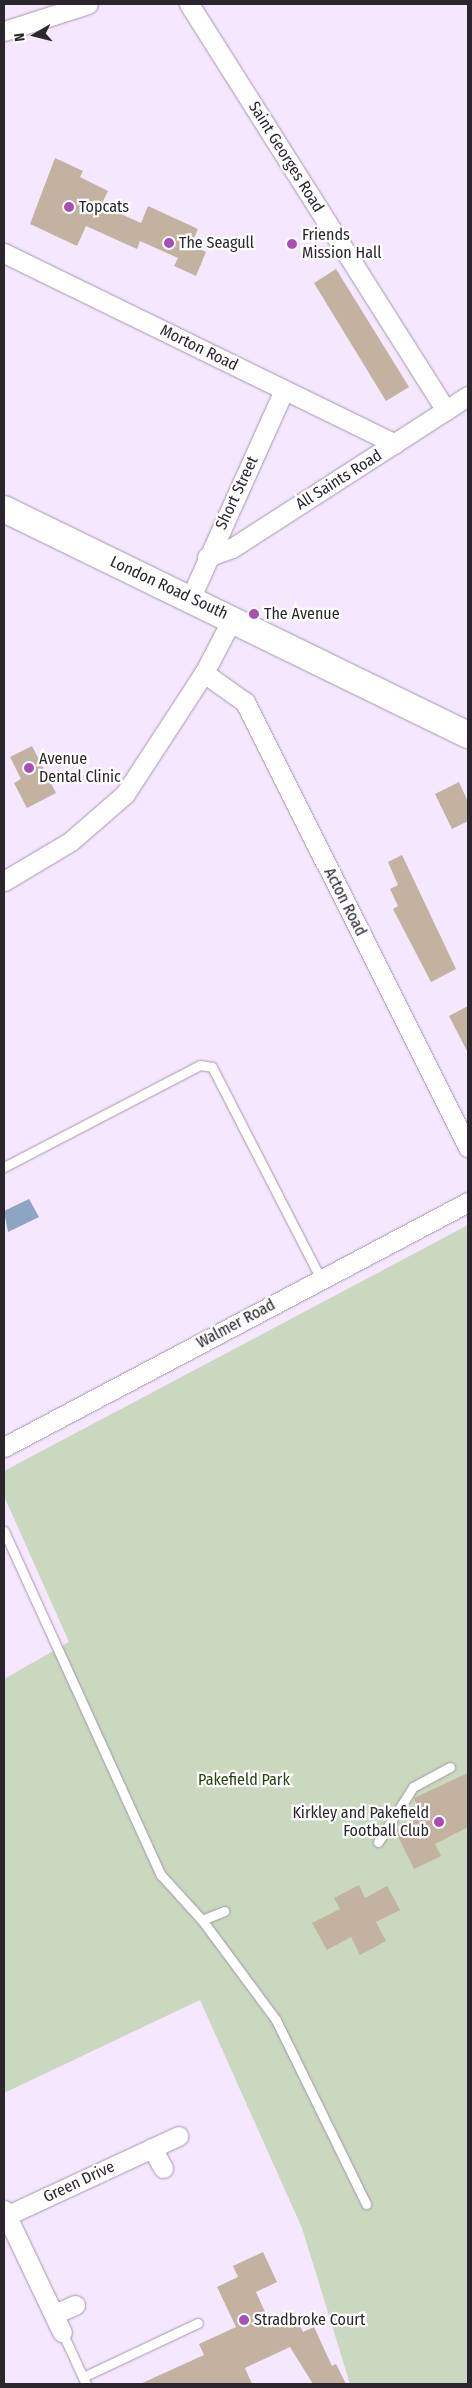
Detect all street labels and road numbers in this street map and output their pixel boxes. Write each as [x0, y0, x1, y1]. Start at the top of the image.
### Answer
street label: Saint Georges Road [244, 98, 328, 216]
street label: Morton Road [157, 321, 241, 375]
street label: All Saints Road [292, 446, 386, 514]
street label: Short Street [212, 453, 262, 533]
street label: London Road South [107, 552, 231, 624]
street label: Acton Road [320, 865, 370, 939]
street label: Walmer Road [193, 1295, 279, 1353]
street label: Green Drive [40, 2157, 118, 2207]

